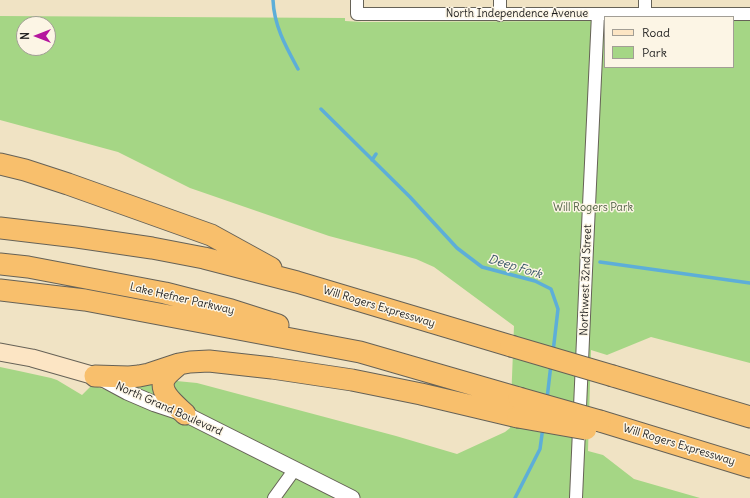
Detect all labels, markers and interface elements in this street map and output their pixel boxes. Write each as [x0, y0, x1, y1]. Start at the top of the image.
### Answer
street label: North Independence Avenue [446, 7, 588, 21]
north arrow [16, 16, 56, 56]
legend [604, 16, 734, 68]
text: Road [642, 25, 670, 40]
text: N [18, 32, 32, 40]
text: Park [642, 45, 667, 60]
park label: Will Rogers Park [553, 201, 633, 215]
street label: Northwest 32nd Street [577, 224, 595, 336]
water label: Deep Fork [487, 252, 543, 282]
street label: Lake Hefner Parkway [128, 281, 236, 317]
street label: Will Rogers Expressway [321, 284, 437, 330]
street label: North Grand Boulevard [114, 379, 224, 439]
street label: Will Rogers Expressway [621, 422, 737, 468]

